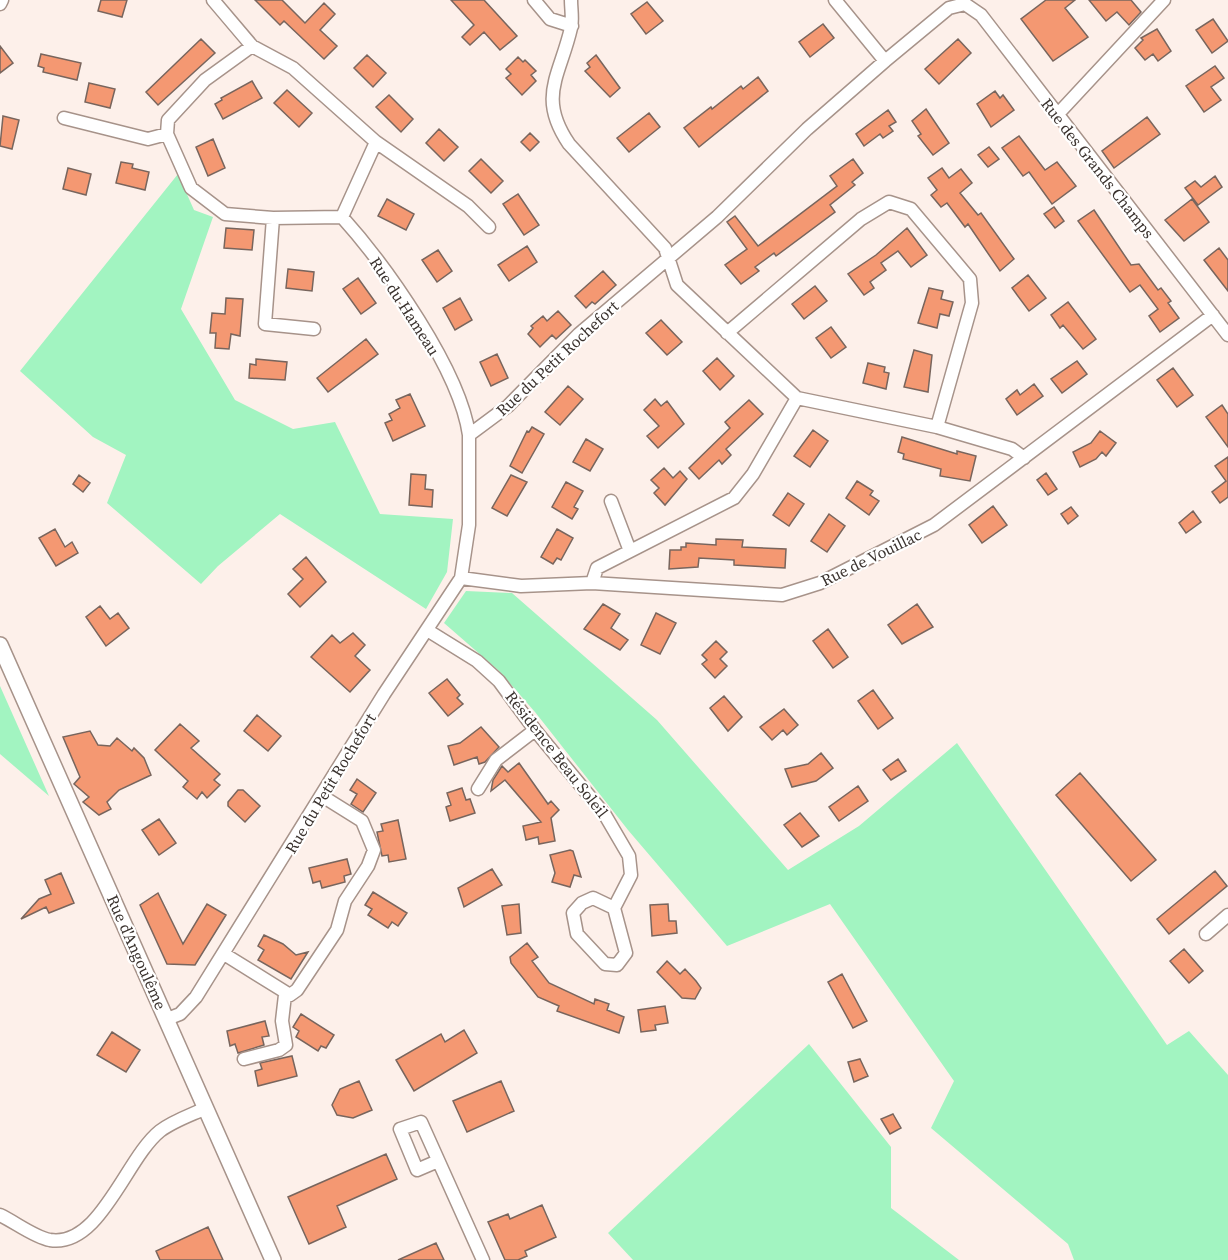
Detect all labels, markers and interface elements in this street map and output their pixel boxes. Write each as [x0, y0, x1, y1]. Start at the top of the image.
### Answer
street label: Rue des Grands Champs [1036, 93, 1160, 243]
street label: Rue du Hameau [365, 252, 445, 360]
street label: Rue du Petit Rochefort [491, 295, 624, 421]
street label: Rue de Vouillac [817, 523, 925, 591]
street label: Résidence Beau Soleil [501, 686, 614, 822]
street label: Rue du Petit Rochefort [279, 708, 381, 857]
street label: Rue d'Angoulême [102, 891, 172, 1013]

